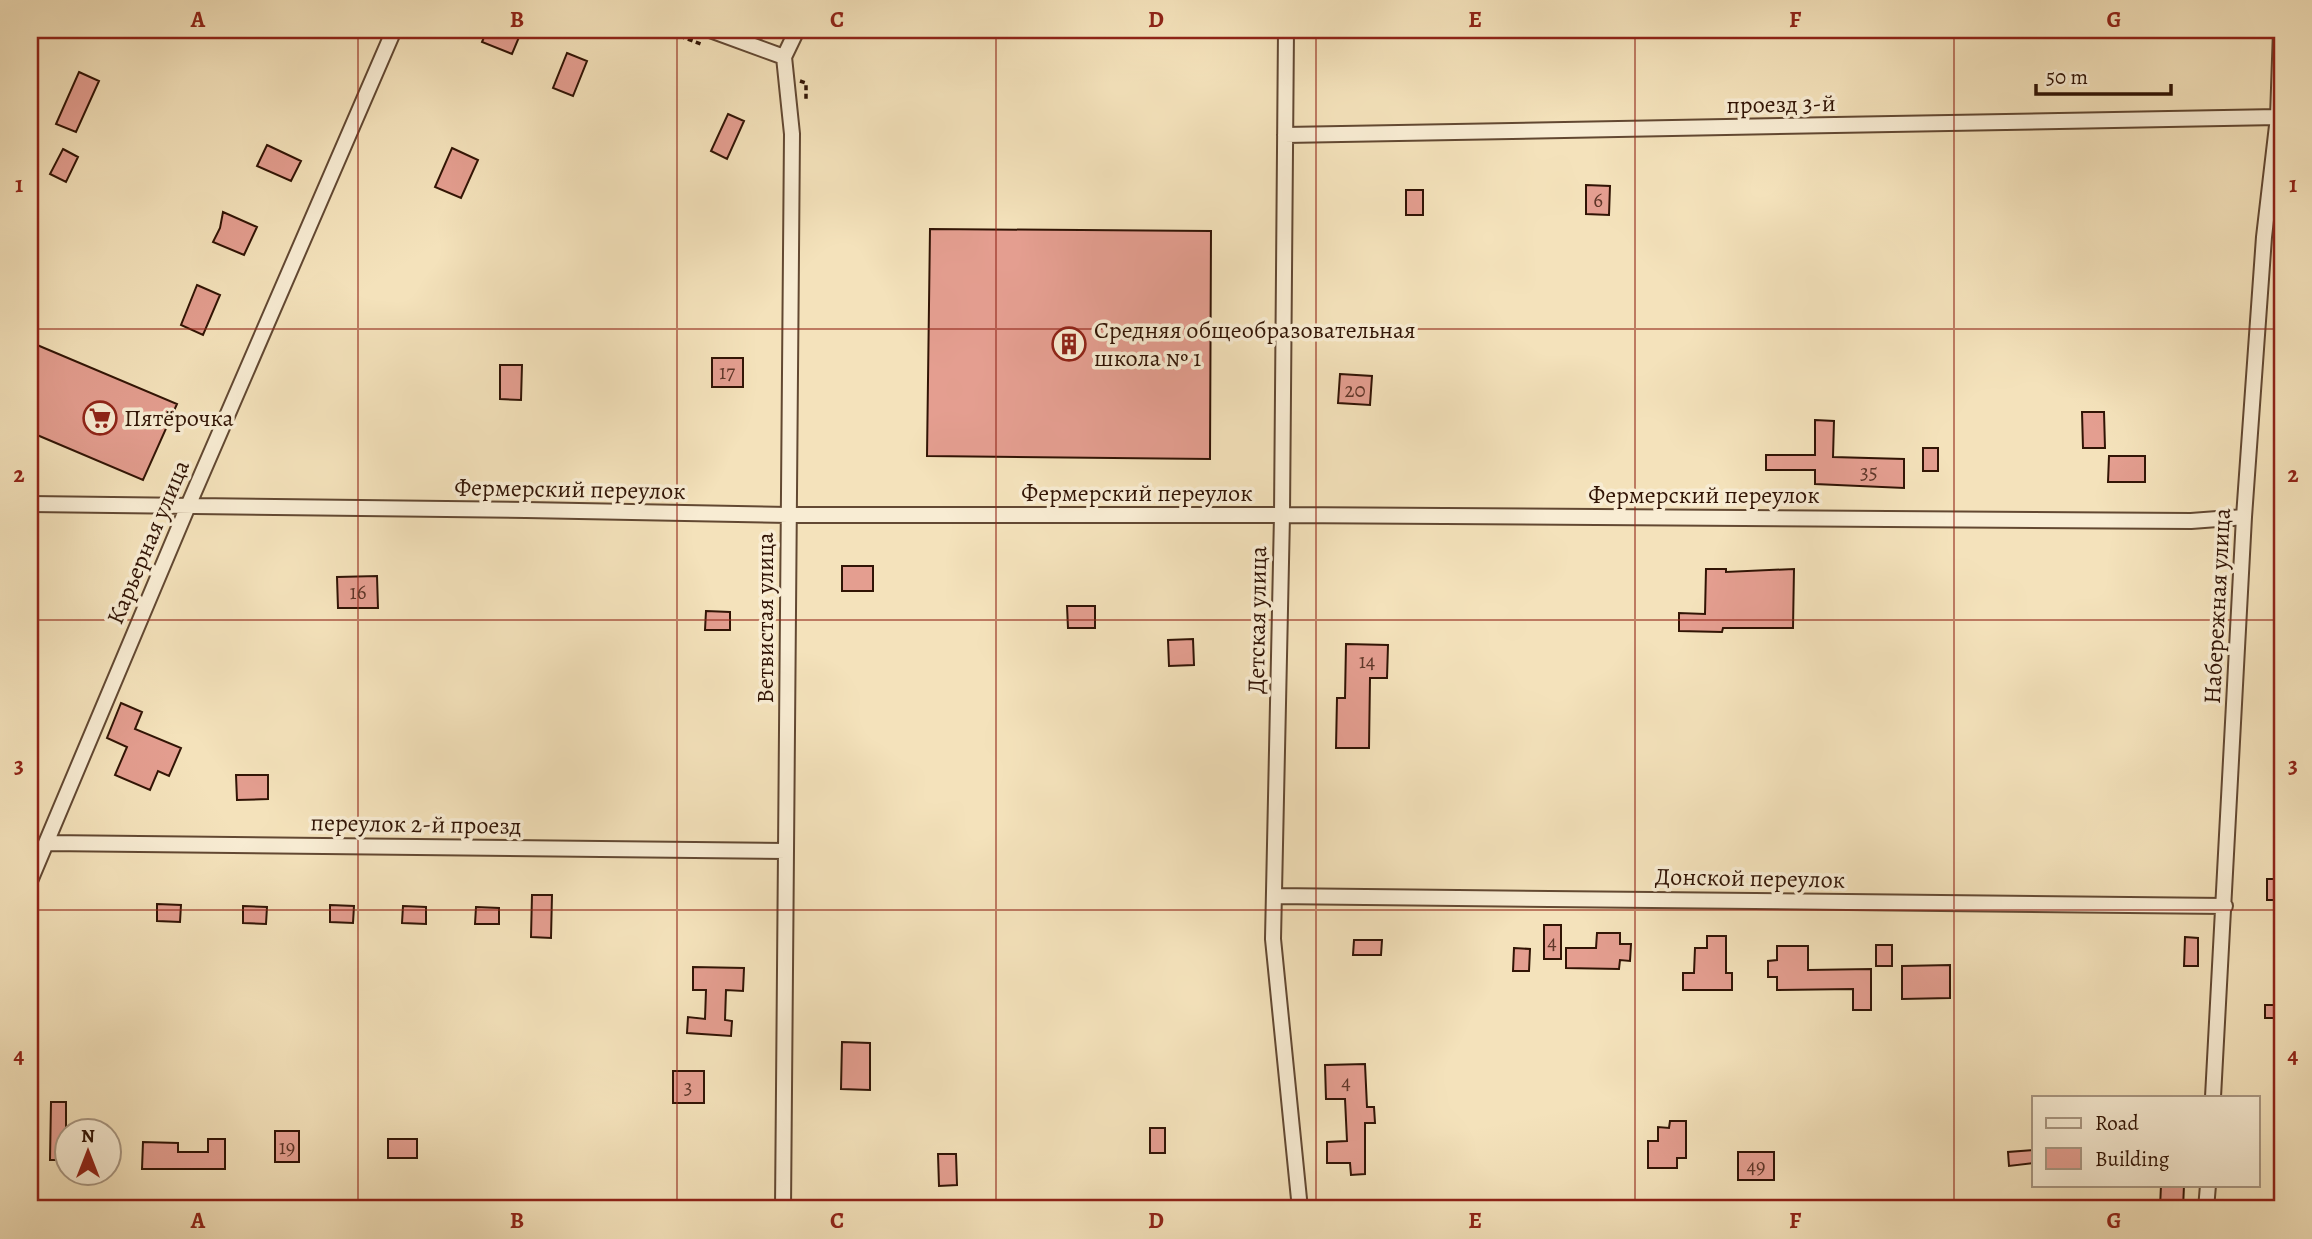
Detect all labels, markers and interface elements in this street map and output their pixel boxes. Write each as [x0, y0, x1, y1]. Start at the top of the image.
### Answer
text: A [190, 4, 206, 35]
text: B [510, 4, 524, 35]
text: C [830, 4, 844, 35]
text: D [1148, 4, 1164, 35]
text: E [1468, 4, 1482, 35]
text: F [1789, 4, 1802, 35]
text: G [2106, 4, 2122, 35]
scale bar [2036, 52, 2170, 96]
text: 50 m [2046, 63, 2088, 91]
street label: проезд 3-й [1726, 87, 1836, 121]
text: 1 [15, 169, 23, 200]
text: 1 [2289, 169, 2297, 200]
house number: 6 [1593, 186, 1603, 214]
place label: Средняя общеобразовательная школа № 1 [1094, 314, 1416, 374]
building icon: Средняя общеобразовательная школа № 1 [1050, 325, 1088, 363]
house number: 17 [719, 358, 735, 386]
house number: 20 [1344, 376, 1366, 404]
supermarket icon: Пятёрочка [81, 399, 119, 437]
place label: Пятёрочка [124, 402, 234, 434]
street label: Карьерная улица [99, 455, 197, 629]
house number: 35 [1860, 458, 1878, 486]
text: 2 [13, 459, 25, 490]
text: 2 [2287, 459, 2299, 490]
street label: Фермерский переулок [454, 471, 686, 507]
street label: Фермерский переулок [1021, 477, 1253, 509]
street label: Фермерский переулок [1588, 479, 1820, 511]
street label: Набережная улица [2196, 507, 2238, 705]
street label: Ветвистая улица [749, 533, 781, 703]
street label: Детская улица [1240, 546, 1274, 694]
house number: 16 [350, 578, 367, 606]
house number: 14 [1359, 647, 1375, 675]
text: 3 [14, 750, 24, 781]
text: 3 [2288, 750, 2298, 781]
street label: переулок 2-й проезд [310, 806, 522, 842]
street label: Донской переулок [1655, 860, 1845, 896]
house number: 4 [1547, 928, 1557, 956]
text: 4 [14, 1040, 25, 1071]
text: 4 [2288, 1040, 2299, 1071]
house number: 4 [1341, 1068, 1351, 1096]
house number: 3 [684, 1073, 692, 1101]
legend [2032, 1096, 2260, 1186]
text: Road [2095, 1109, 2139, 1137]
north arrow [52, 1116, 122, 1186]
text: N [81, 1123, 95, 1149]
house number: 19 [279, 1133, 295, 1161]
text: Building [2095, 1145, 2170, 1173]
house number: 49 [1746, 1152, 1766, 1180]
text: A [190, 1205, 206, 1236]
text: B [510, 1205, 524, 1236]
text: C [830, 1205, 844, 1236]
text: D [1148, 1205, 1164, 1236]
text: E [1468, 1205, 1482, 1236]
text: F [1789, 1205, 1802, 1236]
text: G [2106, 1205, 2122, 1236]

